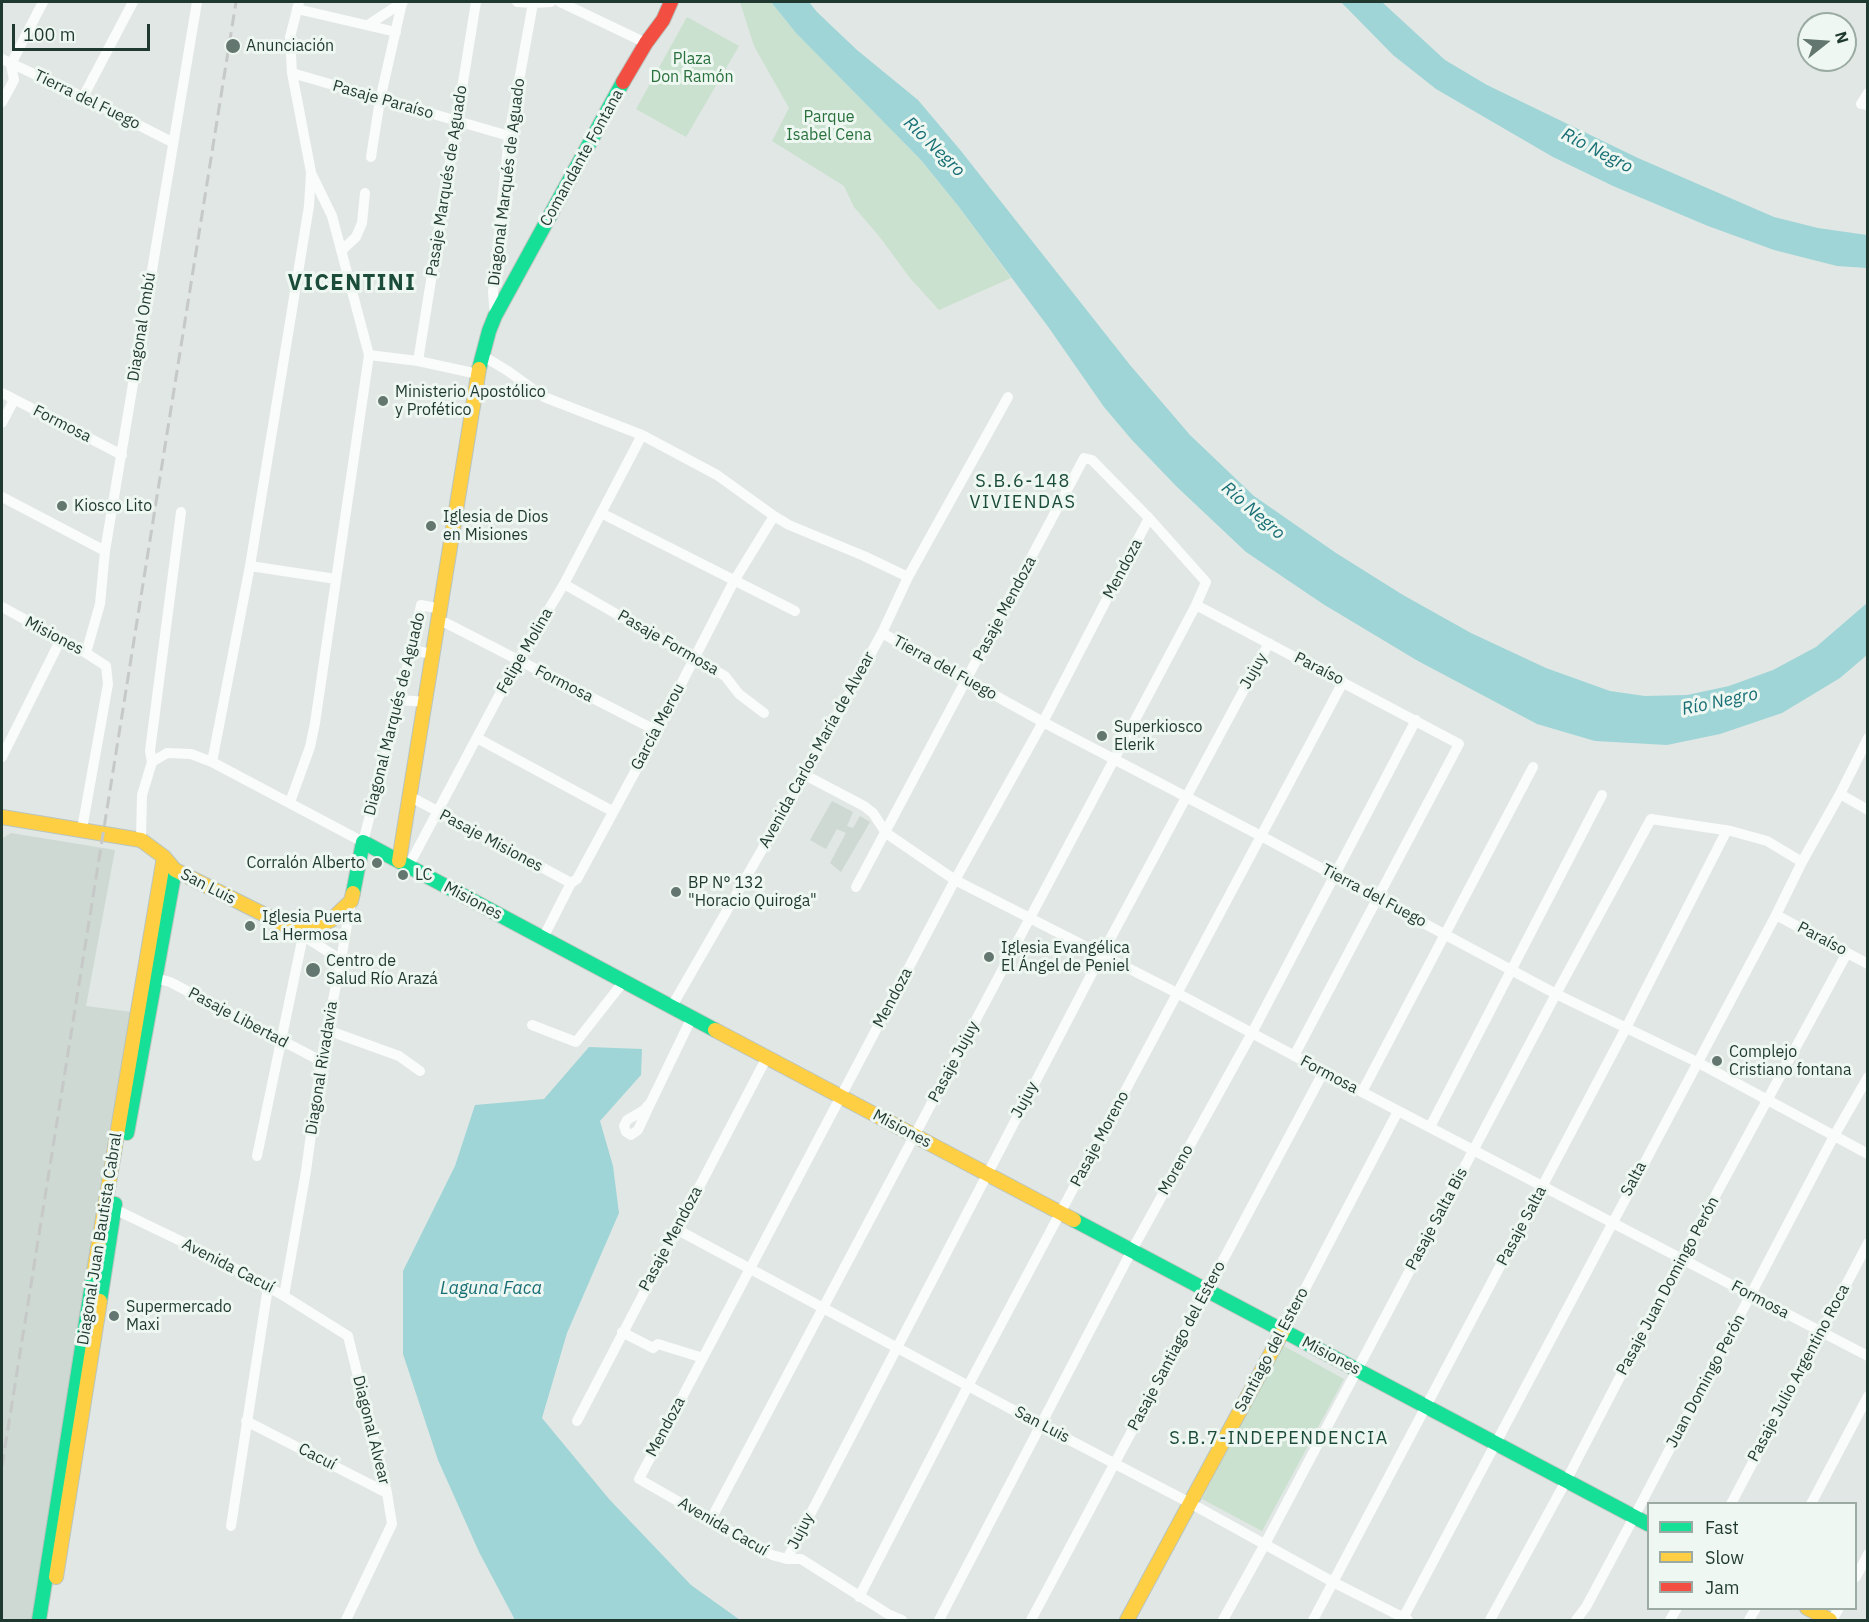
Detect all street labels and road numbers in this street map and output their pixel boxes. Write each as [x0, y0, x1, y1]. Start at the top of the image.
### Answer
street label: Tierra del Fuego [31, 66, 143, 134]
street label: Pasaje Paraíso [330, 76, 436, 124]
street label: Diagonal Marqués de Aguado [485, 77, 529, 287]
street label: Pasaje Marqués de Aguado [422, 84, 472, 278]
street label: Comandante Fontana [536, 86, 628, 230]
street label: Diagonal Ombú [124, 271, 160, 383]
street label: Formosa [30, 401, 94, 447]
street label: Mendoza [1099, 536, 1147, 602]
street label: Pasaje Mendoza [969, 553, 1041, 665]
street label: Felipe Molina [493, 605, 557, 697]
street label: Pasaje Formosa [614, 606, 722, 680]
street label: Diagonal Marqués de Aguado [360, 610, 430, 818]
street label: Misiones [22, 613, 86, 659]
street label: Tierra del Fuego [890, 632, 1000, 704]
street label: Paraíso [1291, 648, 1347, 690]
street label: Avenida Carlos María de Alvear [755, 649, 879, 851]
street label: Jujuy [1236, 650, 1272, 692]
street label: Formosa [532, 661, 596, 707]
street label: García Merou [627, 680, 689, 774]
street label: Pasaje Misiones [436, 806, 546, 876]
street label: Tierra del Fuego [1318, 860, 1430, 932]
street label: San Luis [177, 865, 239, 909]
street label: Misiones [441, 878, 505, 924]
street label: Paraíso [1794, 918, 1850, 960]
street label: Mendoza [869, 965, 917, 1031]
street label: Pasaje Libertad [185, 984, 291, 1052]
street label: Diagonal Rivadavia [302, 1000, 342, 1136]
street label: Pasaje Jujuy [925, 1018, 983, 1106]
street label: Formosa [1297, 1052, 1361, 1098]
street label: Jujuy [1008, 1079, 1042, 1121]
street label: Pasaje Moreno [1067, 1088, 1133, 1190]
street label: Misiones [870, 1106, 934, 1152]
street label: Diagonal Juan Bautista Cabral [74, 1131, 126, 1347]
street label: Moreno [1154, 1141, 1198, 1199]
street label: Salta [1617, 1158, 1651, 1200]
street label: Pasaje Salta Bis [1402, 1164, 1472, 1274]
street label: Pasaje Mendoza [635, 1183, 707, 1295]
street label: Pasaje Salta [1493, 1183, 1551, 1269]
street label: Pasaje Juan Domingo Perón [1613, 1193, 1723, 1379]
street label: Avenida Cacuí [179, 1235, 277, 1297]
street label: Pasaje Santiago del Estero [1124, 1258, 1230, 1434]
street label: Formosa [1728, 1277, 1792, 1323]
street label: Pasaje Julio Argentino Roca [1744, 1281, 1854, 1465]
street label: Santiago del Estero [1231, 1284, 1313, 1416]
street label: Juan Domingo Perón [1663, 1311, 1749, 1451]
street label: Misiones [1299, 1333, 1363, 1379]
street label: Diagonal Alvear [348, 1373, 394, 1487]
street label: Mendoza [642, 1394, 690, 1460]
street label: San Luis [1011, 1403, 1073, 1447]
street label: Cacuí [295, 1439, 339, 1475]
street label: Avenida Cacuí [675, 1493, 771, 1561]
street label: Jujuy [784, 1510, 818, 1552]

